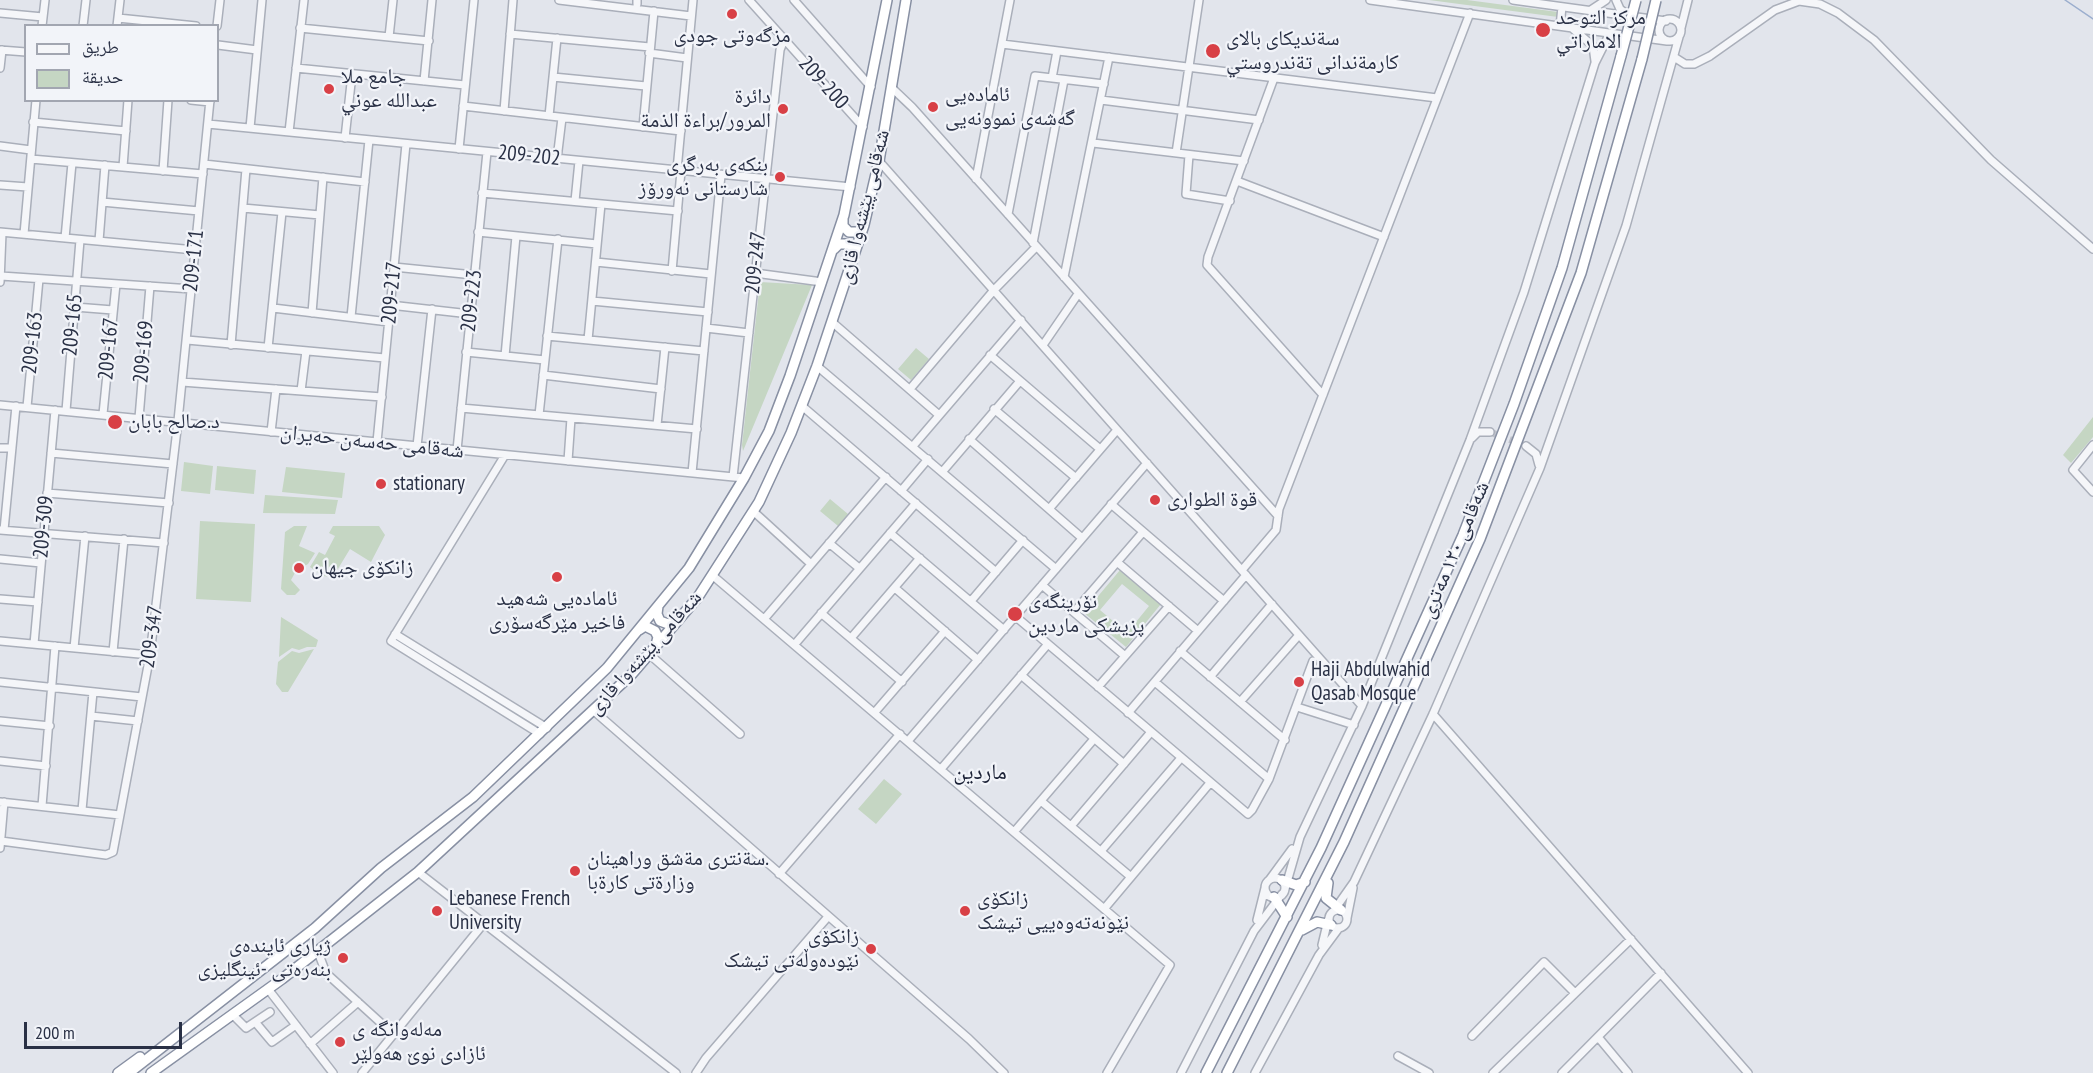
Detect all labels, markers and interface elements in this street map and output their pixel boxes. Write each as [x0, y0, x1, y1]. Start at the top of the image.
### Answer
place label: مركز التوحد الاماراتي [1556, 5, 1646, 55]
marker: مزگەوتی جودی [725, 7, 739, 21]
marker: مركز التوحد الاماراتي [1534, 21, 1552, 39]
place label: مزگەوتی جودی [673, 23, 791, 49]
legend [24, 24, 219, 102]
place label: سةنديكاى بالاى كارمةندانى تةندروستي [1226, 26, 1399, 76]
text: طريق [82, 35, 119, 58]
marker: سةنديكاى بالاى كارمةندانى تةندروستي [1204, 42, 1222, 60]
street label: 209-200 [793, 51, 853, 115]
place label: جامع ملا عبدالله عوني [341, 64, 437, 114]
text: حديقة [82, 65, 123, 88]
marker: جامع ملا عبدالله عوني [322, 82, 336, 96]
place label: ئامادەیی گەشەی نموونەیی [945, 82, 1075, 132]
place label: دائرة المرور/براءة الذمة [640, 84, 771, 134]
marker: ئامادەیی گەشەی نموونەیی [926, 100, 940, 114]
marker: دائرة المرور/براءة الذمة [776, 102, 790, 116]
street label: شەقامی پێشەوا قازی [833, 127, 895, 287]
street label: 209-202 [496, 140, 562, 172]
place label: بنکەی بەرگری شارستانی نەورۆز [638, 152, 768, 202]
marker: بنکەی بەرگری شارستانی نەورۆز [773, 170, 787, 184]
street label: 209-171 [178, 228, 210, 294]
street label: 209-247 [740, 230, 772, 296]
street label: 209-217 [377, 261, 407, 325]
street label: 209-223 [456, 268, 488, 334]
street label: 209-165 [58, 293, 88, 357]
street label: 209-163 [17, 310, 49, 376]
street label: 209-167 [94, 317, 124, 381]
street label: 209-169 [129, 320, 159, 384]
place label: د.صالح بابان [128, 409, 220, 435]
marker: د.صالح بابان [106, 413, 124, 431]
street label: شەقامی حەسەن حەیران [279, 420, 465, 464]
place label: stationary [393, 471, 465, 497]
marker: stationary [374, 477, 388, 491]
street label: شەقامی ١٢٠ مەتری [1415, 478, 1495, 622]
place label: قوة الطواری [1167, 487, 1257, 513]
marker: قوة الطواری [1148, 493, 1162, 507]
street label: 209-309 [29, 495, 59, 559]
place label: زانکۆی جیھان [311, 555, 413, 581]
marker: زانکۆی جیھان [292, 561, 306, 575]
marker: ئامادەیی شەهید فاخیر مێرگەسۆری [550, 570, 564, 584]
place label: ئامادەیی شەهید فاخیر مێرگەسۆری [489, 586, 625, 636]
street label: شەقامی پێشەوا قازی [583, 586, 707, 720]
place label: نۆرینگەی پزیشکی ماردین [1028, 589, 1145, 639]
street label: 209-347 [135, 604, 169, 670]
marker: نۆرینگەی پزیشکی ماردین [1006, 605, 1024, 623]
place label: Haji Abdulwahid Qasab Mosque [1311, 657, 1430, 707]
marker: Haji Abdulwahid Qasab Mosque [1292, 675, 1306, 689]
district label: ماردین [953, 760, 1007, 786]
place label: سةنترى مةشق وراهينان. وزارةتى كارةبا [587, 846, 769, 896]
marker: سةنترى مةشق وراهينان. وزارةتى كارةبا [568, 864, 582, 878]
place label: Lebanese French University [449, 886, 570, 936]
place label: زانکۆی نێونەتەوەییی تیشک [977, 886, 1129, 936]
marker: Lebanese French University [430, 904, 444, 918]
marker: زانکۆی نێونەتەوەییی تیشک [958, 904, 972, 918]
place label: زانکۆی نێودەوڵەتی تیشک [724, 924, 859, 974]
place label: ژیاری ئایندەی بنەرەتی -ئینگلیزی [197, 933, 331, 983]
marker: زانکۆی نێودەوڵەتی تیشک [864, 942, 878, 956]
marker: ژیاری ئایندەی بنەرەتی -ئینگلیزی [336, 951, 350, 965]
scale bar [27, 1010, 184, 1048]
place label: مەلەوانگە ی ئازادی نوێ هەولێر [352, 1017, 486, 1067]
text: 200 m [35, 1021, 75, 1044]
marker: مەلەوانگە ی ئازادی نوێ هەولێر [333, 1035, 347, 1049]

